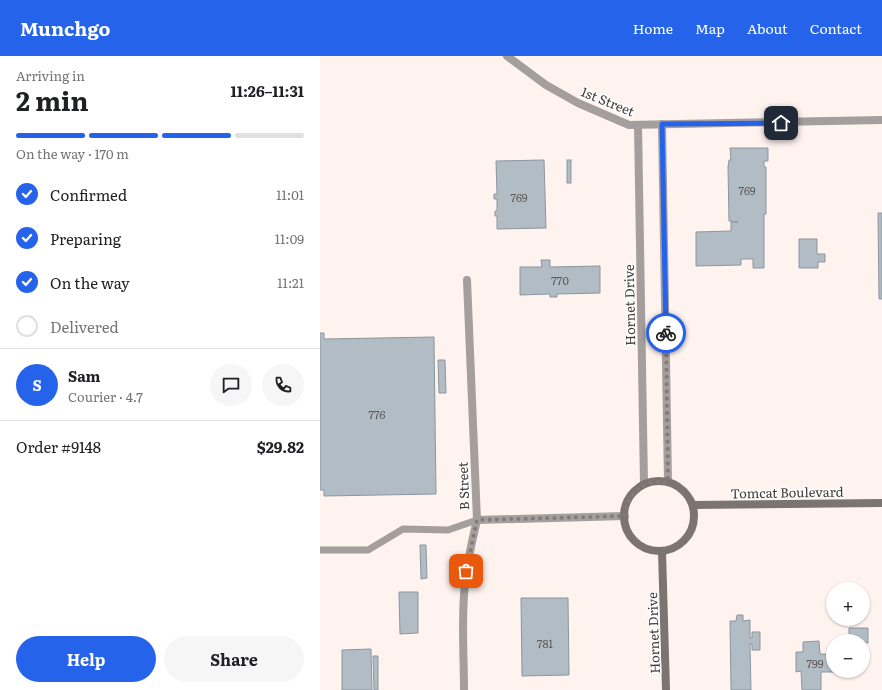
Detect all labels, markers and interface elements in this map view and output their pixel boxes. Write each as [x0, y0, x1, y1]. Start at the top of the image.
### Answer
text: Munchgo [20, 14, 110, 42]
text: Home [633, 18, 673, 38]
text: Map [695, 18, 725, 38]
text: About [747, 18, 788, 38]
text: Contact [810, 18, 862, 38]
text: Arriving in [16, 66, 85, 85]
text: 11:26–11:31 [231, 79, 304, 102]
text: 2 min [16, 80, 89, 119]
street label: 1st Street [578, 82, 638, 121]
pin [764, 106, 798, 140]
icon: home [770, 112, 792, 134]
text: On the way · 170 m [16, 144, 129, 163]
house number: 769 [738, 182, 756, 198]
icon: check [16, 183, 38, 205]
text: Confirmed [50, 183, 127, 206]
text: 11:01 [276, 185, 304, 204]
house number: 769 [510, 189, 528, 205]
icon: check [16, 227, 38, 249]
text: Preparing [50, 227, 121, 250]
text: 11:09 [275, 229, 304, 248]
street label: Hornet Drive [619, 264, 639, 346]
icon: check [16, 271, 38, 293]
text: On the way [50, 271, 130, 294]
house number: 770 [551, 272, 569, 288]
text: 11:21 [277, 273, 304, 292]
courier [646, 313, 686, 353]
text: Delivered [50, 315, 119, 338]
icon: bike [655, 322, 677, 344]
text: Sam [68, 364, 101, 387]
button: chat [210, 364, 252, 406]
button: phone [262, 364, 304, 406]
text: S [32, 373, 42, 396]
text: Courier · 4.7 [68, 387, 143, 406]
house number: 776 [368, 406, 386, 422]
text: Order #9148 [16, 435, 101, 458]
text: $29.82 [257, 435, 304, 458]
street label: B Street [453, 461, 473, 511]
street label: Tomcat Boulevard [730, 482, 844, 502]
pin [449, 554, 483, 588]
icon: bag [455, 560, 477, 582]
map controls [826, 582, 870, 678]
button: + [826, 582, 870, 626]
street label: Hornet Drive [642, 592, 664, 674]
button: − [826, 634, 870, 678]
house number: 781 [537, 635, 554, 651]
button: Help [16, 636, 156, 682]
button: Share [164, 636, 304, 682]
house number: 799 [806, 655, 824, 671]

